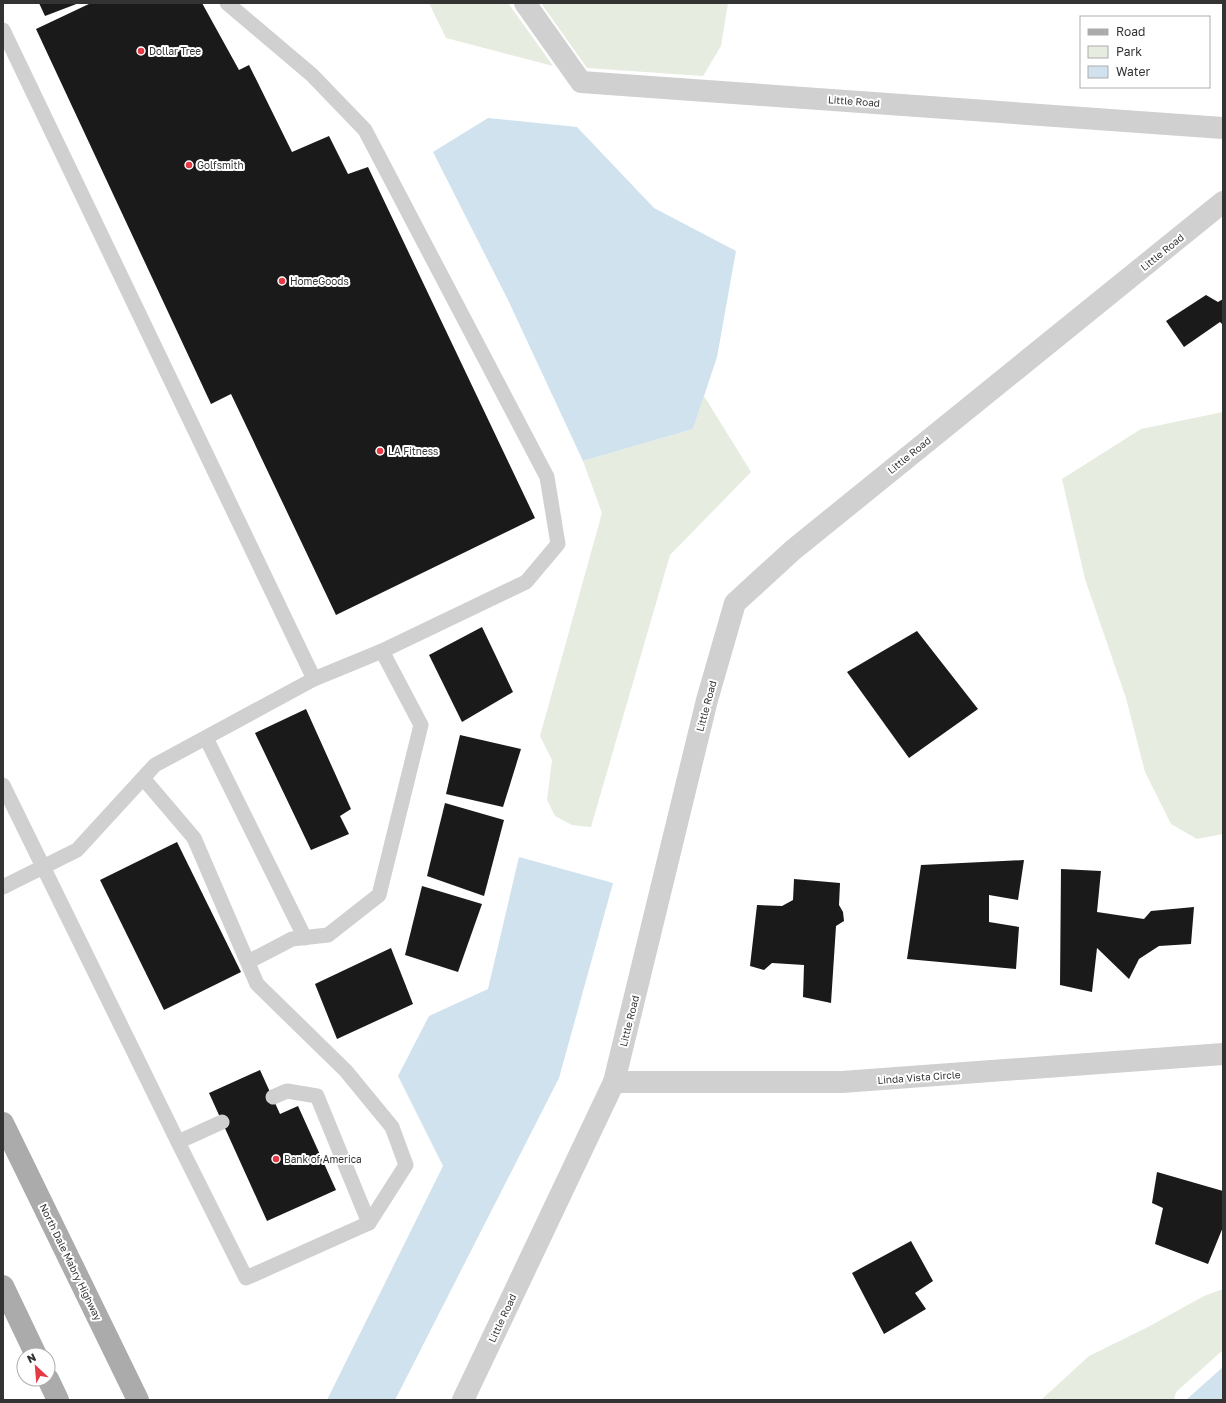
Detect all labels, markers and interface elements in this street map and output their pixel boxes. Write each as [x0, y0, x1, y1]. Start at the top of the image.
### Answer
legend [1080, 16, 1210, 88]
text: Road [1116, 24, 1145, 39]
text: Park [1116, 44, 1142, 59]
place label: Dollar Tree [149, 45, 201, 57]
marker: Dollar Tree [136, 46, 146, 56]
text: Water [1116, 64, 1150, 79]
street label: Little Road [828, 93, 880, 109]
place label: Golfsmith [197, 159, 244, 171]
marker: Golfsmith [184, 160, 194, 170]
street label: Little Road [1138, 231, 1186, 273]
place label: HomeGoods [290, 275, 349, 287]
marker: HomeGoods [277, 276, 287, 286]
street label: Little Road [885, 434, 933, 476]
place label: LA Fitness [388, 445, 438, 457]
marker: LA Fitness [375, 446, 385, 456]
street label: Little Road [693, 679, 719, 733]
street label: Little Road [617, 994, 641, 1048]
street label: Linda Vista Circle [877, 1068, 961, 1086]
place label: Bank of America [284, 1153, 362, 1165]
marker: Bank of America [271, 1154, 281, 1164]
street label: North Dale Mabry Highway [37, 1202, 105, 1323]
street label: Little Road [486, 1292, 518, 1344]
north arrow [16, 1347, 56, 1387]
text: N [25, 1350, 38, 1365]

